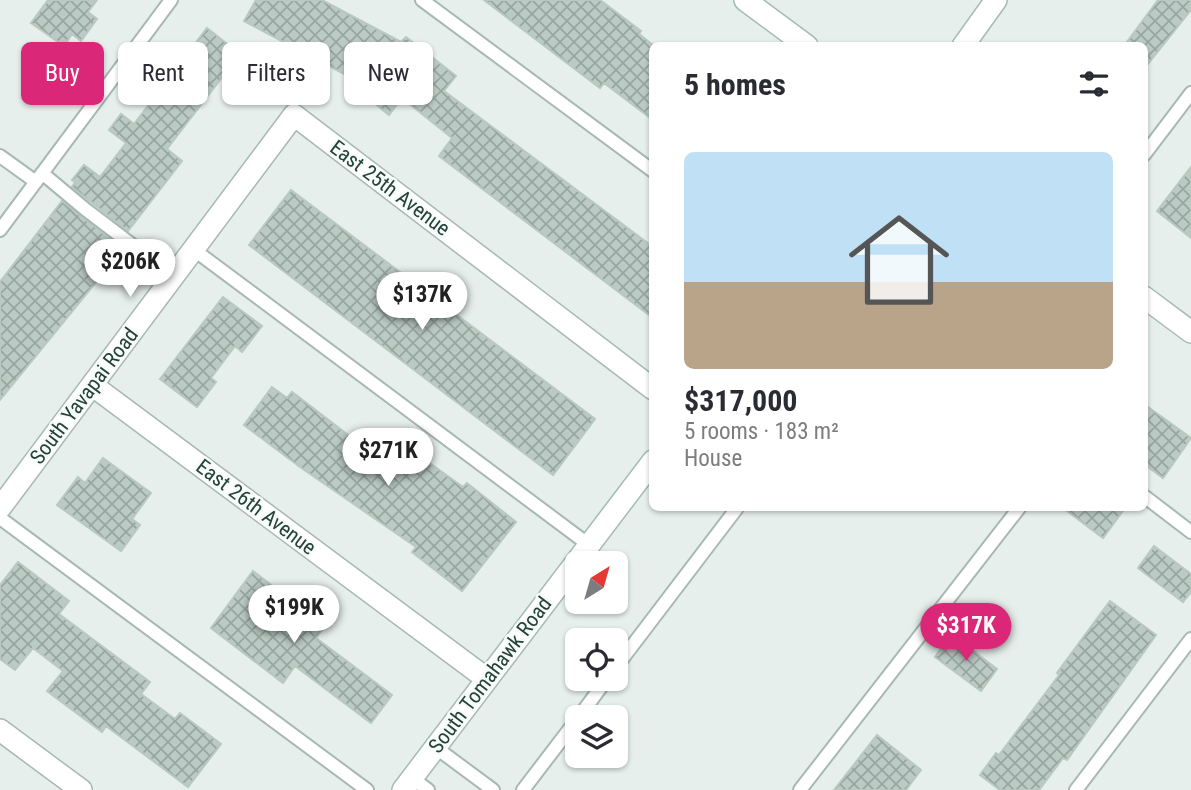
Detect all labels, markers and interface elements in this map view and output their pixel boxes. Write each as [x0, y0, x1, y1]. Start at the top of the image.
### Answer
chip: Buy [21, 42, 104, 105]
chip: Rent [118, 42, 208, 105]
chip: Filters [222, 42, 330, 105]
chip: New [344, 42, 433, 105]
icon: filters [1075, 65, 1113, 103]
text: 5 homes [684, 67, 786, 102]
street label: East 25th Avenue [325, 135, 455, 241]
icon: home [836, 197, 962, 323]
pin: $206K [81, 240, 179, 299]
text: $206K [100, 248, 160, 275]
pin: $137K [373, 272, 471, 332]
text: $137K [392, 281, 452, 308]
street label: South Yavapai Road [25, 323, 143, 469]
text: $317,000 [684, 383, 797, 418]
text: 5 rooms · 183 m² [684, 418, 839, 445]
pin: $271K [339, 428, 437, 488]
text: $271K [358, 437, 418, 464]
text: House [684, 445, 742, 472]
street label: East 26th Avenue [191, 454, 321, 560]
north arrow [565, 551, 628, 614]
map controls [565, 551, 628, 768]
pin: $199K [245, 586, 343, 645]
street label: South Tomahawk Road [424, 592, 556, 758]
text: $199K [264, 594, 324, 621]
pin: $317K [917, 604, 1015, 663]
text: $317K [936, 612, 996, 639]
button: locate [565, 628, 628, 691]
button: layers [565, 705, 628, 768]

